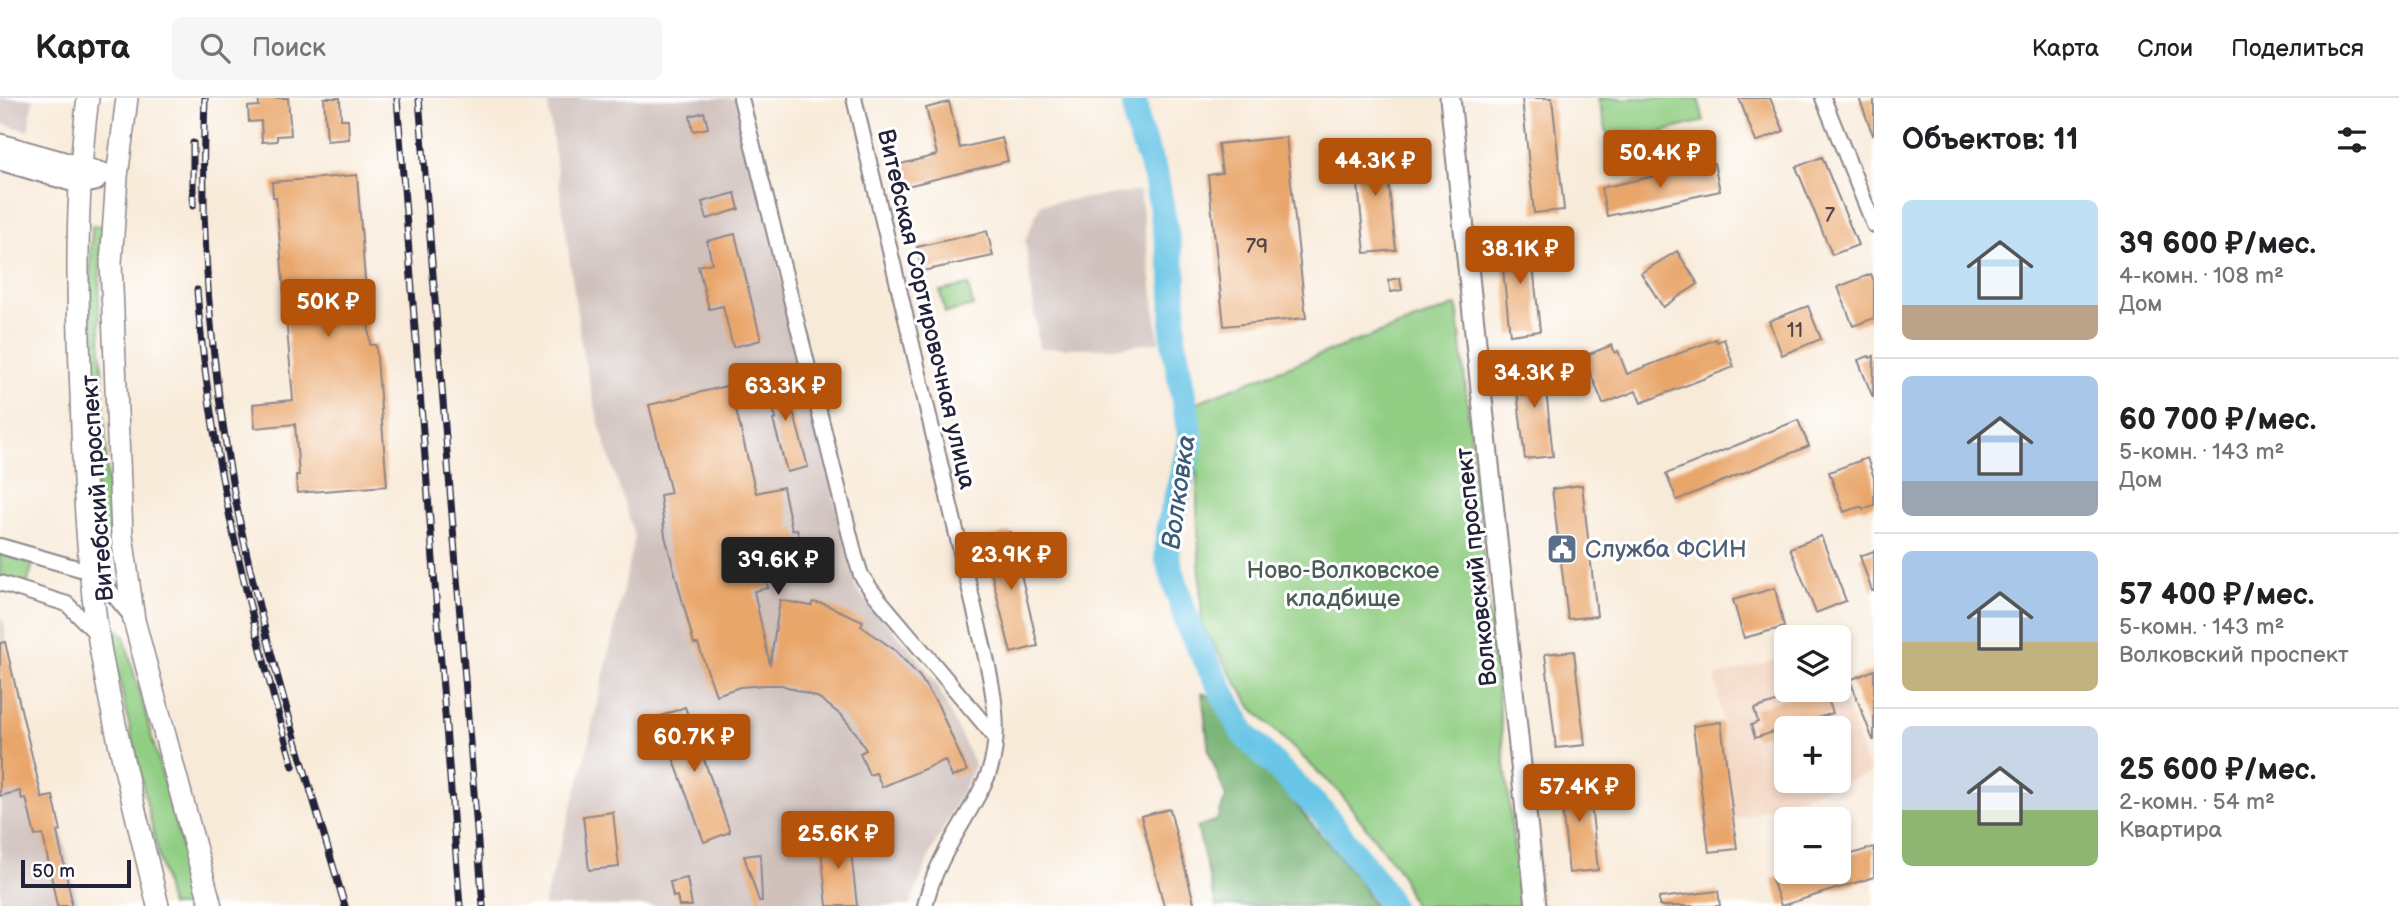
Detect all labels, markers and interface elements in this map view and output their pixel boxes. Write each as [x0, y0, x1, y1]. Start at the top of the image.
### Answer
search box [172, 17, 662, 80]
text: Карта [35, 28, 130, 68]
icon: search [196, 29, 234, 67]
text: Поиск [252, 33, 326, 64]
text: Карта [2032, 34, 2099, 63]
text: Слои [2137, 34, 2193, 63]
text: Поделиться [2231, 34, 2364, 63]
icon: filters [2333, 121, 2371, 159]
text: Объектов: 11 [1902, 122, 2079, 158]
street label: Витебская Сортировочная улица [871, 126, 982, 492]
pin: 50.4K ₽ [1595, 130, 1725, 190]
pin: 44.3K ₽ [1310, 139, 1440, 198]
text: 50.4K ₽ [1619, 139, 1701, 167]
text: 44.3K ₽ [1335, 147, 1415, 175]
house number: 7 [1825, 203, 1836, 228]
pin: 38.1K ₽ [1455, 226, 1585, 286]
text: 39 600 ₽/мес. [2119, 226, 2316, 262]
icon: home [1958, 228, 2042, 312]
house number: 79 [1246, 234, 1268, 259]
text: 38.1K ₽ [1481, 235, 1559, 263]
text: 4-комн. · 108 m² [2119, 262, 2284, 290]
pin: 50K ₽ [279, 280, 377, 339]
text: 50K ₽ [297, 288, 359, 316]
text: Дом [2119, 290, 2162, 318]
house number: 11 [1787, 318, 1803, 343]
pin: 34.3K ₽ [1469, 350, 1599, 410]
text: 34.3K ₽ [1494, 359, 1574, 387]
pin: 63.3K ₽ [720, 364, 850, 423]
text: 63.3K ₽ [744, 372, 826, 400]
street label: Витебский проспект [75, 374, 120, 602]
text: 60 700 ₽/мес. [2119, 402, 2316, 438]
icon: home [1958, 404, 2042, 488]
water label: Волковка [1156, 433, 1203, 551]
text: 5-комн. · 143 m² [2119, 438, 2284, 466]
street label: Волковский проспект [1450, 446, 1503, 688]
text: Дом [2119, 466, 2162, 494]
pin: 23.9K ₽ [946, 532, 1076, 592]
public building icon: Служба ФСИН [1545, 532, 1579, 566]
place label: Служба ФСИН [1585, 535, 1747, 564]
pin: 39.6K ₽ [713, 538, 843, 597]
text: 23.9K ₽ [971, 541, 1051, 569]
text: 39.6K ₽ [737, 546, 819, 574]
park label: Ново-Волковское кладбище [1247, 556, 1439, 613]
text: 57 400 ₽/мес. [2119, 577, 2314, 613]
icon: home [1958, 579, 2042, 663]
text: 5-комн. · 143 m² [2119, 613, 2284, 641]
map controls [1774, 625, 1851, 884]
button: layers [1774, 625, 1851, 702]
text: Волковский проспект [2119, 641, 2349, 669]
pin: 60.7K ₽ [629, 714, 759, 774]
button: + [1774, 716, 1851, 793]
text: 60.7K ₽ [653, 723, 735, 751]
text: 25 600 ₽/мес. [2119, 752, 2316, 788]
icon: home [1958, 754, 2042, 838]
pin: 57.4K ₽ [1514, 764, 1644, 824]
text: 57.4K ₽ [1539, 773, 1619, 801]
text: 2-комн. · 54 m² [2119, 788, 2275, 816]
button: − [1774, 807, 1851, 884]
pin: 25.6K ₽ [773, 812, 903, 871]
text: Квартира [2119, 816, 2222, 844]
text: 25.6K ₽ [797, 820, 879, 848]
scale bar [21, 857, 131, 889]
text: 50 m [32, 860, 75, 883]

